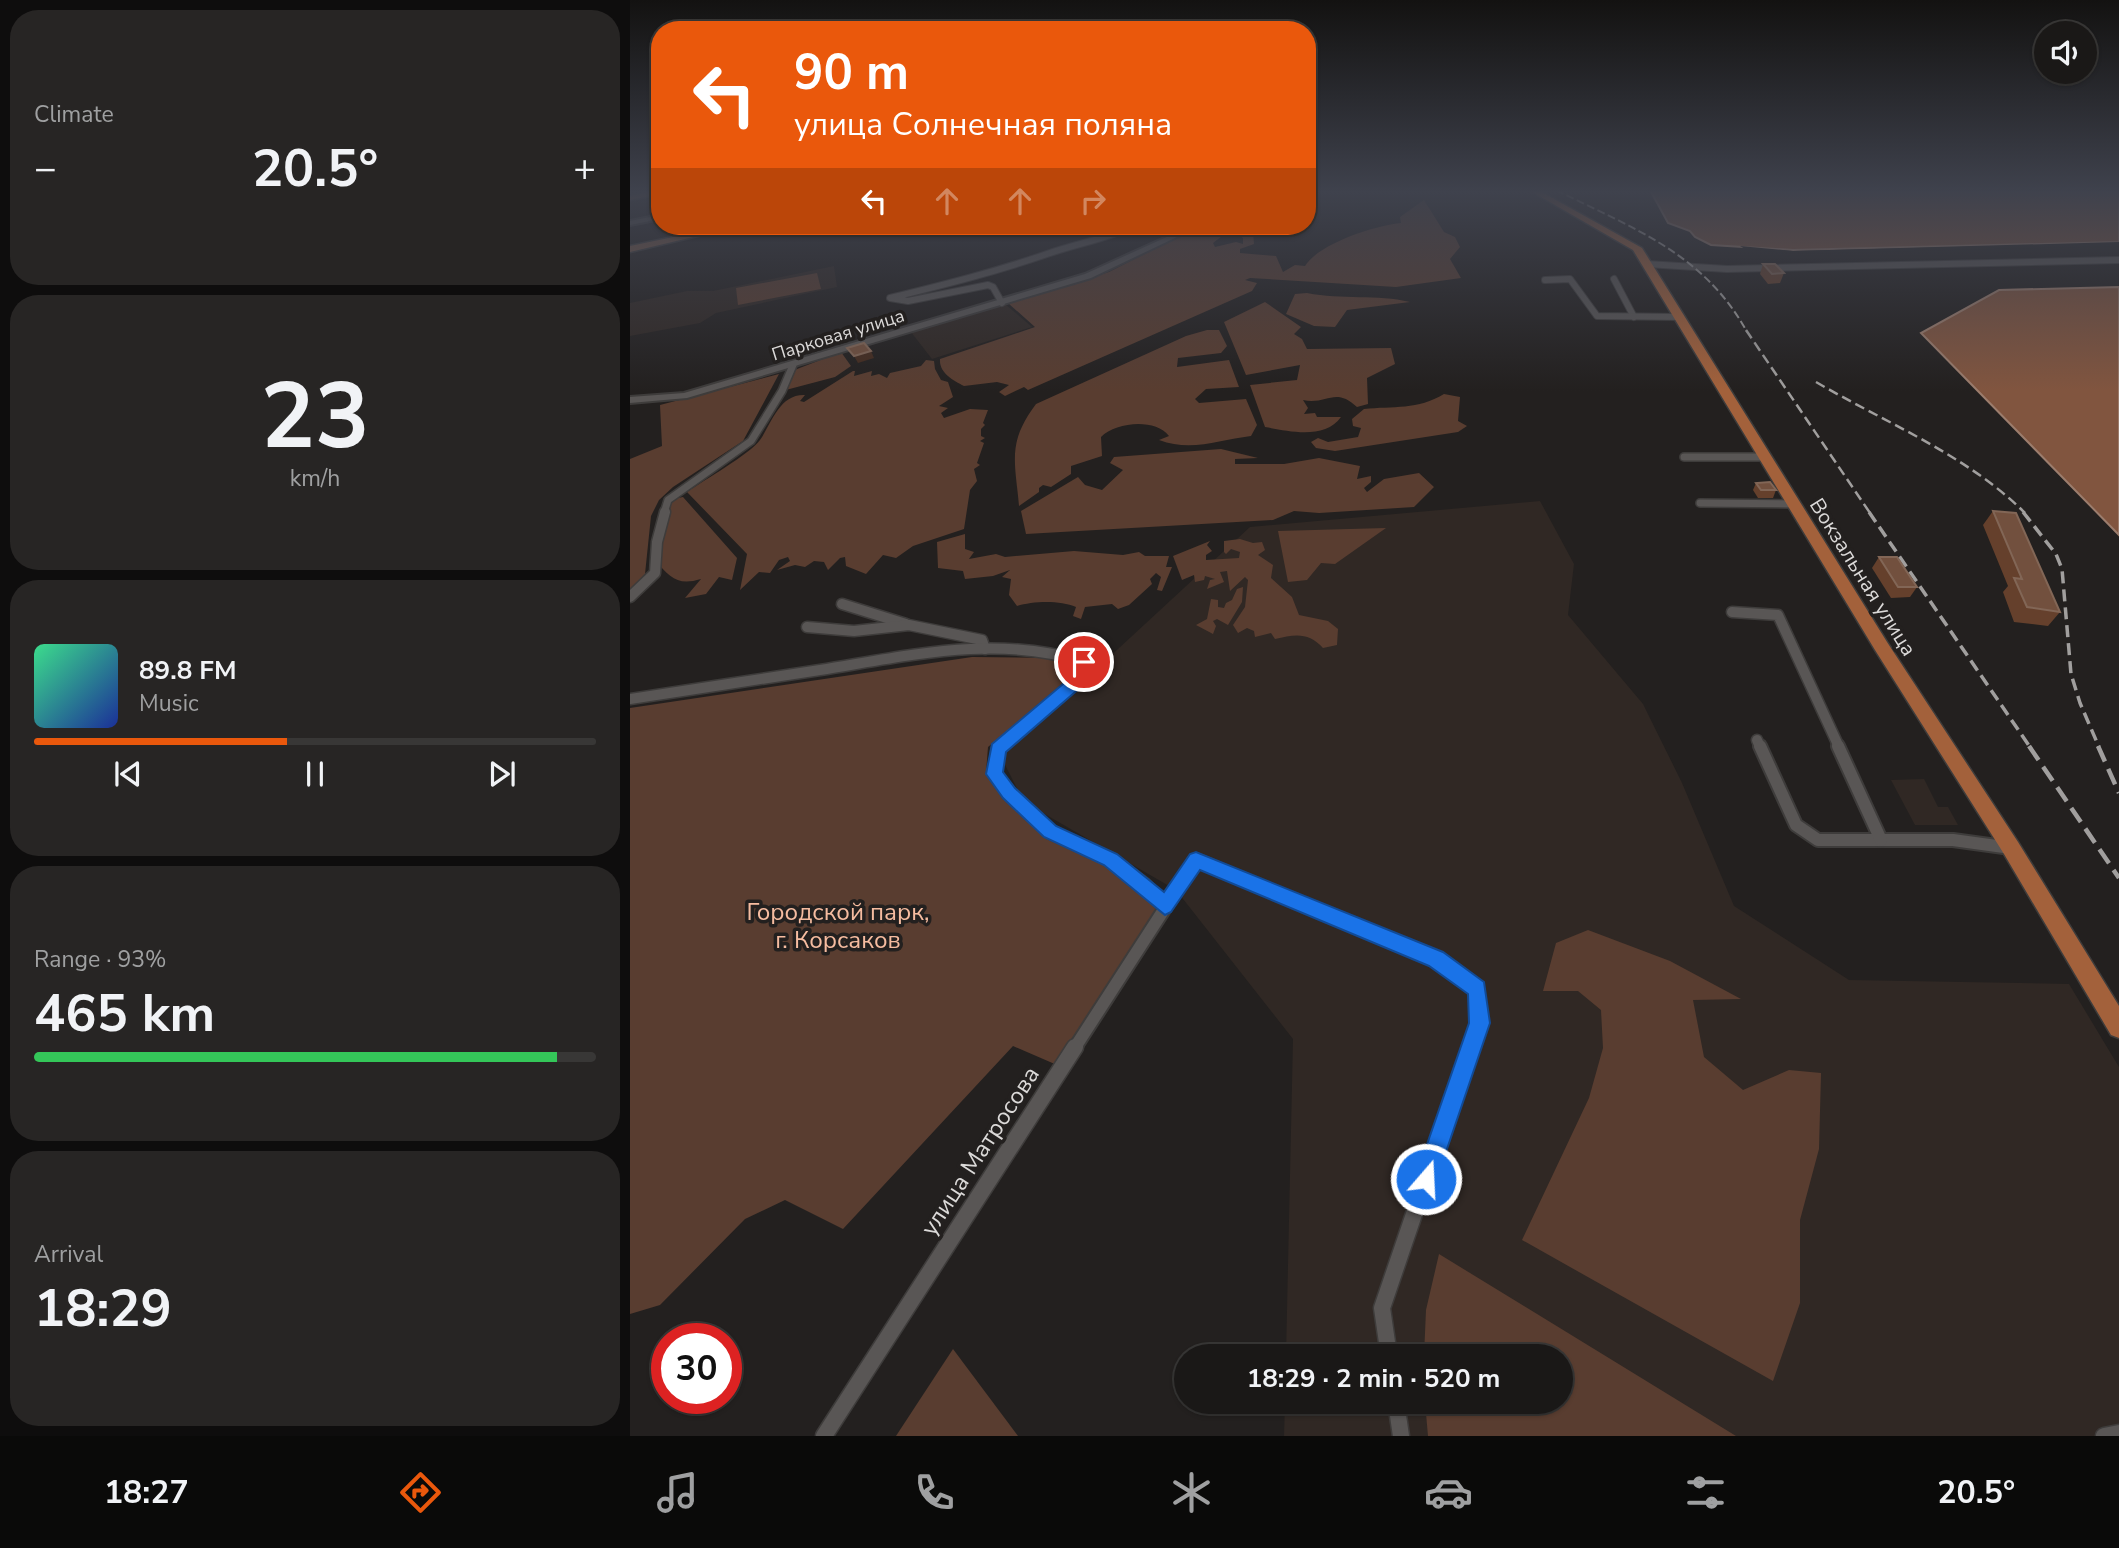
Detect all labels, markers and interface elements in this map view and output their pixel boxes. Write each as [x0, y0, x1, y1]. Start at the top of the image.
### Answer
map controls [2034, 21, 2097, 84]
button: sound [2034, 21, 2097, 84]
text: 90 m [794, 39, 909, 106]
icon: left [679, 49, 770, 140]
text: Climate [34, 99, 114, 130]
text: улица Солнечная поляна [794, 103, 1172, 146]
text: 20.5° [252, 133, 378, 204]
text: − [34, 143, 57, 194]
text: + [573, 143, 596, 194]
icon: left [855, 182, 893, 220]
icon: ahead [928, 182, 966, 220]
icon: ahead [1001, 182, 1039, 220]
icon: right [1074, 182, 1112, 220]
street label: Парковая улица [769, 303, 907, 367]
text: 23 [260, 355, 370, 479]
text: km/h [290, 463, 340, 494]
street label: Вокзальная улица [1803, 493, 1923, 661]
pin [1054, 632, 1114, 692]
icon: arrive [1065, 643, 1103, 681]
text: 89.8 FM [139, 653, 236, 688]
text: Music [139, 688, 199, 719]
icon: previous [109, 755, 147, 793]
icon: pause [296, 755, 334, 793]
icon: next [483, 755, 521, 793]
park label: Городской парк, г. Корсаков [747, 896, 929, 956]
text: Range · 93% [34, 944, 166, 975]
text: 465 km [34, 978, 215, 1049]
street label: улица Матросова [913, 1060, 1047, 1242]
position arrow [1389, 1142, 1463, 1216]
text: Arrival [34, 1239, 103, 1270]
text: 18:29 [34, 1273, 172, 1344]
speed limit sign: 30 [651, 1323, 742, 1414]
text: 18:29 · 2 min · 520 m [1247, 1361, 1500, 1396]
icon: directions [396, 1468, 445, 1517]
icon: music [653, 1468, 702, 1517]
icon: phone [910, 1468, 959, 1517]
icon: climate [1167, 1468, 1216, 1517]
icon: car [1424, 1468, 1473, 1517]
icon: filters [1681, 1468, 1730, 1517]
text: 18:27 [104, 1471, 189, 1514]
text: 20.5° [1937, 1471, 2015, 1514]

